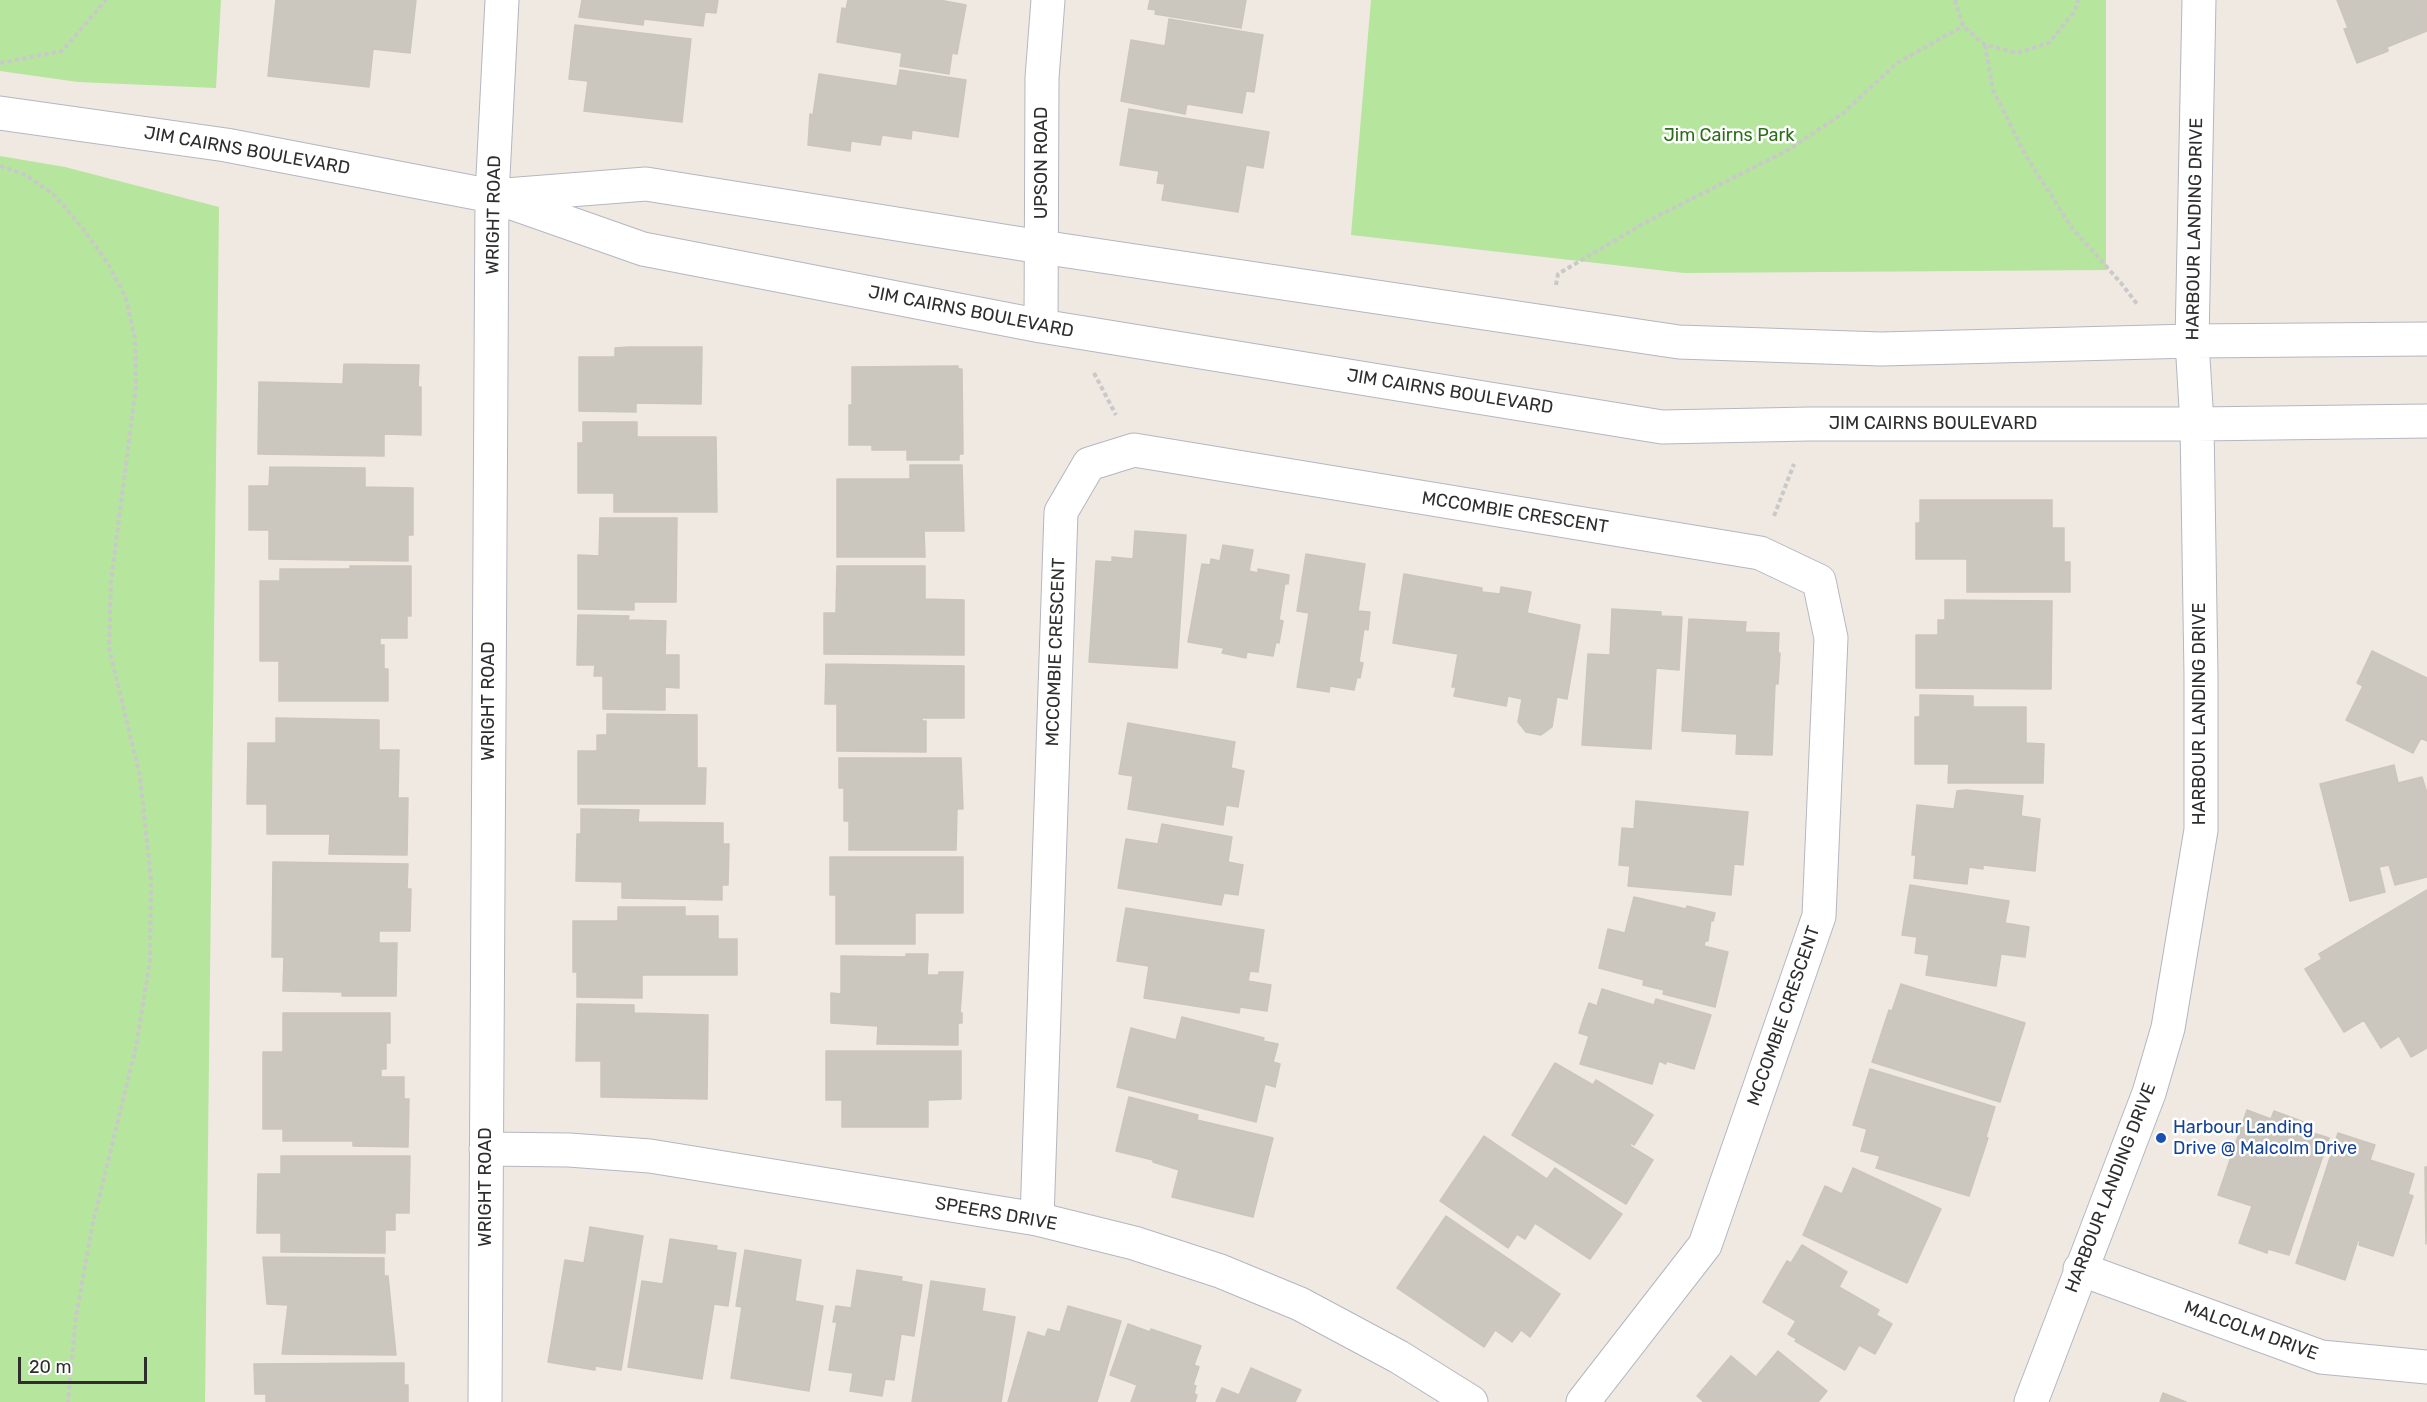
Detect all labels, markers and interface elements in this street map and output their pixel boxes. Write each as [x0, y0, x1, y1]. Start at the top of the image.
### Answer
street label: UPSON ROAD [1031, 107, 1053, 219]
street label: HARBOUR LANDING DRIVE [2182, 117, 2208, 341]
street label: JIM CAIRNS BOULEVARD [142, 122, 352, 180]
park label: Jim Cairns Park [1663, 125, 1795, 147]
street label: WRIGHT ROAD [482, 155, 506, 275]
street label: JIM CAIRNS BOULEVARD [867, 281, 1075, 343]
street label: JIM CAIRNS BOULEVARD [1345, 365, 1555, 419]
street label: JIM CAIRNS BOULEVARD [1829, 413, 2037, 435]
street label: MCCOMBIE CRESCENT [1420, 488, 1610, 538]
street label: MCCOMBIE CRESCENT [1042, 557, 1070, 747]
street label: HARBOUR LANDING DRIVE [2189, 603, 2211, 825]
street label: WRIGHT ROAD [478, 641, 500, 761]
street label: MCCOMBIE CRESCENT [1743, 923, 1825, 1109]
street label: HARBOUR LANDING DRIVE [2061, 1080, 2161, 1296]
place label: Harbour Landing Drive @ Malcolm Drive [2173, 1117, 2357, 1160]
street label: WRIGHT ROAD [475, 1127, 497, 1247]
marker: Harbour Landing Drive @ Malcolm Drive [2154, 1131, 2168, 1145]
street label: SPEERS DRIVE [933, 1193, 1059, 1235]
street label: MALCOLM DRIVE [2181, 1297, 2321, 1365]
scale bar [21, 1345, 150, 1383]
text: 20 m [29, 1356, 71, 1378]

